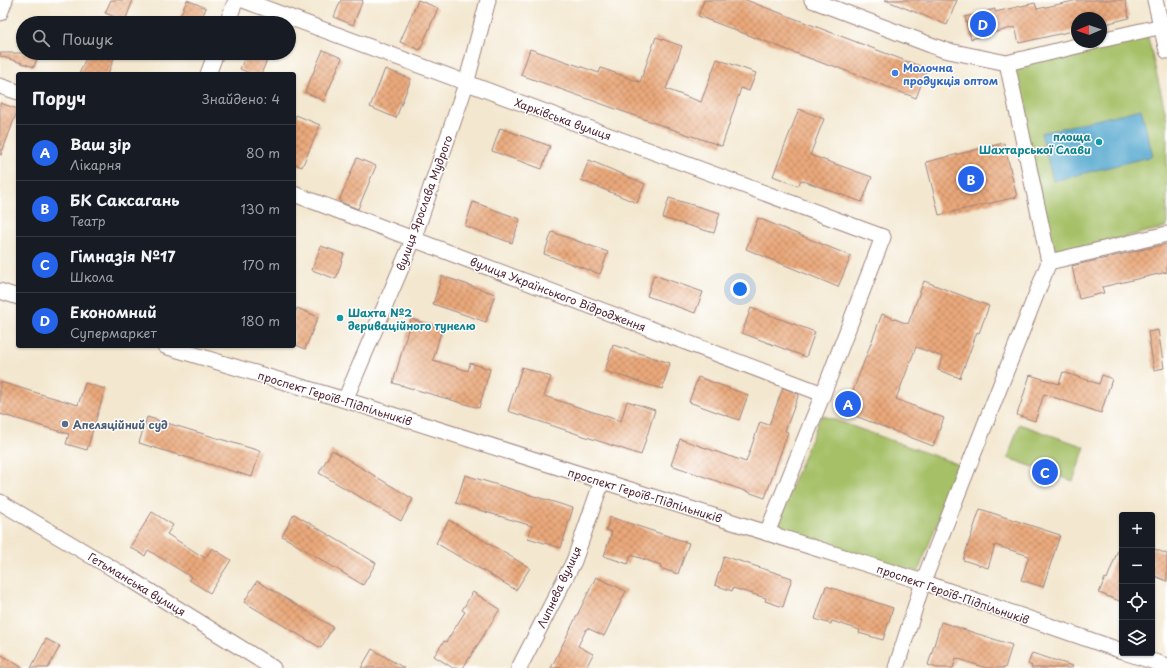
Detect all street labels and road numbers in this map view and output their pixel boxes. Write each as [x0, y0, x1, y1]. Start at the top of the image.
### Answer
street label: Харківська вулиця [512, 94, 614, 144]
street label: вулиця Ярослава Мудрого [392, 133, 456, 273]
street label: вулиця Українського Відродження [468, 253, 648, 335]
street label: проспект Героїв-Підпільників [256, 366, 414, 430]
street label: проспект Героїв-Підпільників [566, 463, 724, 527]
street label: Липнева вулиця [533, 543, 585, 631]
street label: Гетьманська вулиця [85, 548, 189, 620]
street label: проспект Героїв-Підпільників [874, 560, 1032, 628]

